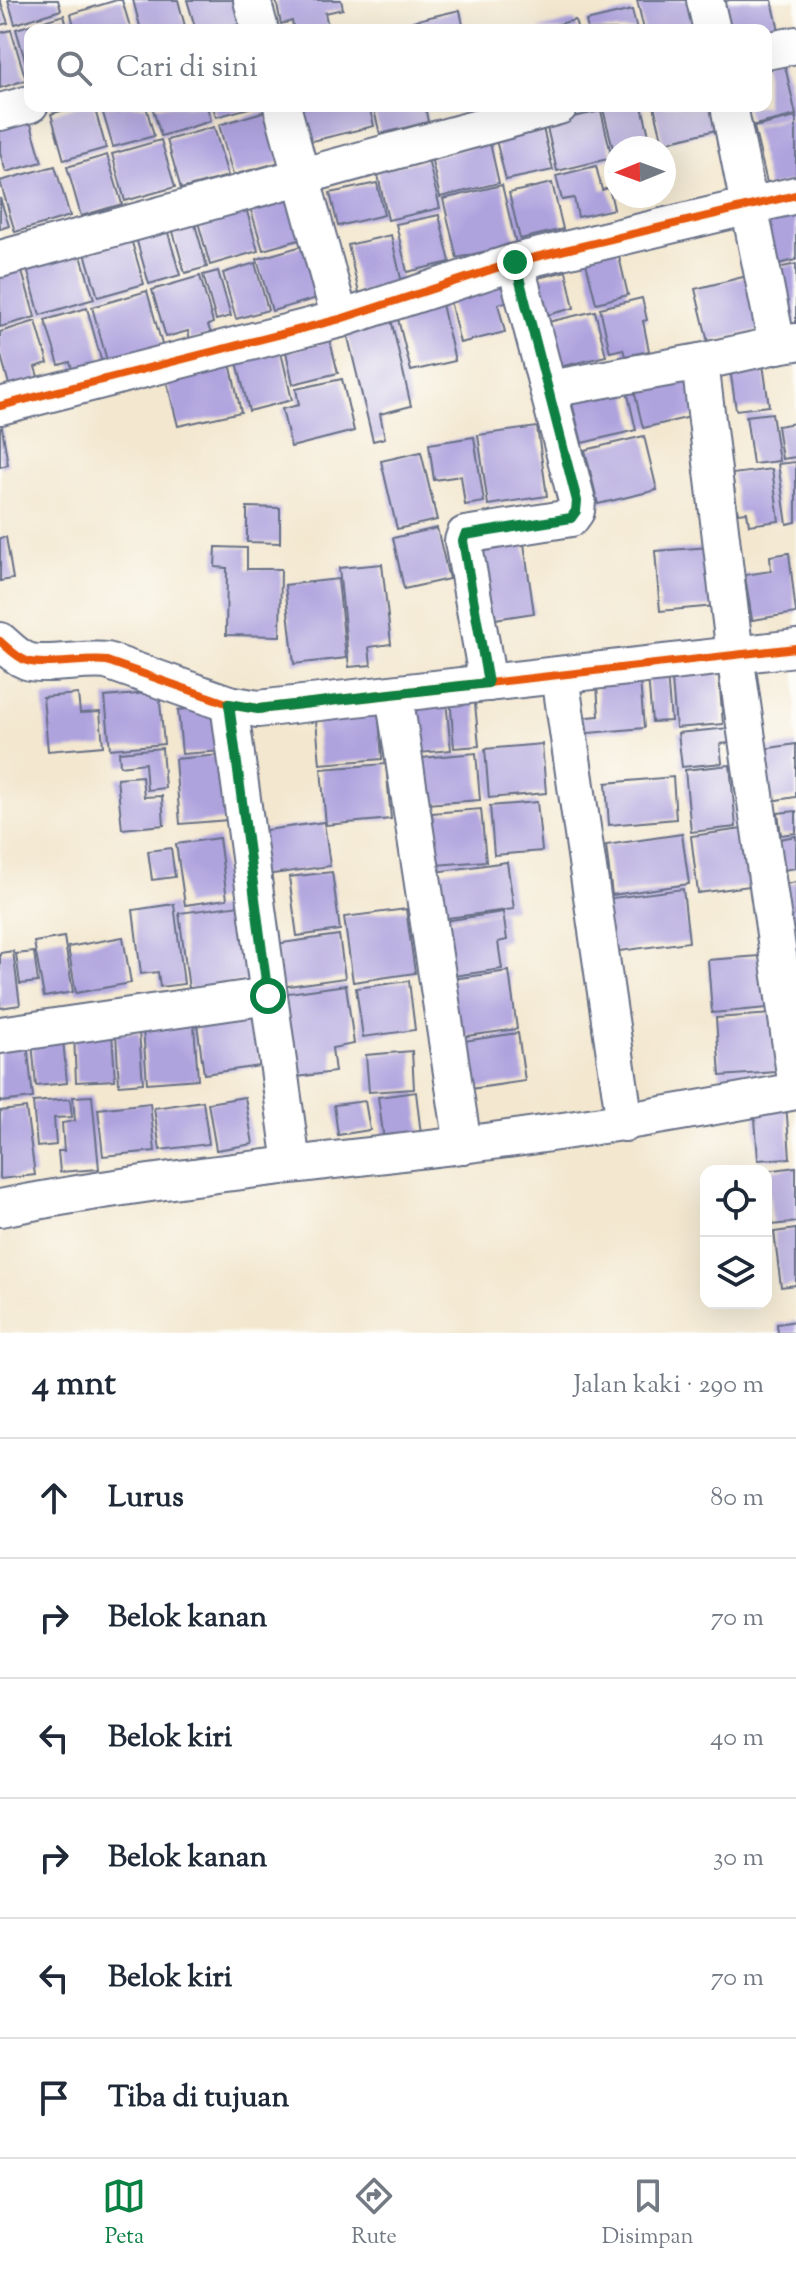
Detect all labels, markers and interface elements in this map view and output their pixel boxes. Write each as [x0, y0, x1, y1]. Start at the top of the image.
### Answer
search box [24, 24, 772, 112]
icon: search [52, 46, 96, 90]
text: Cari di sini [116, 47, 258, 90]
north arrow [604, 136, 676, 208]
route end [497, 244, 533, 280]
route start [250, 978, 286, 1014]
map controls [700, 1165, 772, 1309]
button: locate [700, 1165, 772, 1237]
button: layers [700, 1237, 772, 1309]
text: 4 mnt [32, 1361, 116, 1410]
text: Jalan kaki · 290 m [573, 1367, 764, 1404]
icon: ahead [32, 1476, 76, 1520]
text: Lurus [108, 1477, 184, 1520]
text: 80 m [710, 1480, 764, 1517]
icon: right [32, 1596, 76, 1640]
text: Belok kanan [108, 1597, 267, 1640]
text: 70 m [711, 1600, 764, 1637]
icon: left [32, 1716, 76, 1760]
text: Belok kiri [108, 1717, 232, 1760]
text: 40 m [710, 1720, 764, 1757]
icon: right [32, 1836, 76, 1880]
text: Belok kanan [108, 1837, 267, 1880]
text: 30 m [713, 1840, 764, 1877]
icon: left [32, 1956, 76, 2000]
text: Belok kiri [108, 1957, 232, 2000]
text: 70 m [711, 1960, 764, 1997]
icon: arrive [32, 2076, 76, 2120]
text: Tiba di tujuan [108, 2077, 289, 2120]
tab: Peta [102, 2174, 146, 2254]
tab: Rute [351, 2174, 397, 2254]
tab: Disimpan [602, 2174, 694, 2254]

